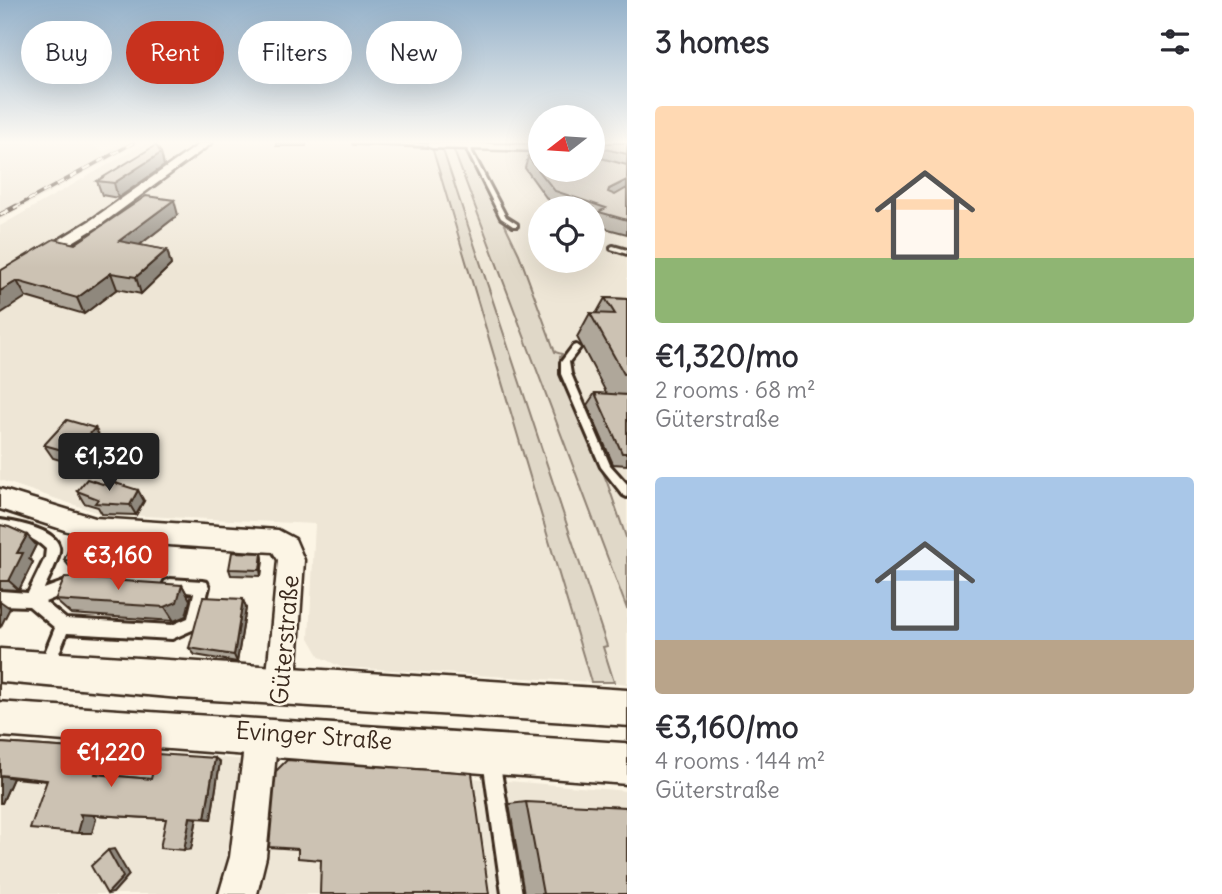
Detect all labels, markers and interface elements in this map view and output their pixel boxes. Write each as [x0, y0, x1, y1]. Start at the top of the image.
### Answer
chip: Buy [21, 21, 112, 84]
chip: Rent [126, 21, 224, 84]
chip: Filters [238, 21, 352, 84]
chip: New [366, 21, 462, 84]
text: 3 homes [655, 23, 769, 61]
icon: filters [1156, 23, 1194, 61]
north arrow [528, 105, 606, 182]
map controls [528, 105, 605, 273]
icon: home [862, 152, 988, 278]
button: locate [528, 196, 605, 273]
text: €1,320/mo [655, 337, 799, 375]
text: 2 rooms · 68 m² [655, 375, 816, 404]
text: Güterstraße [655, 404, 780, 433]
pin: €1,320 [52, 434, 166, 493]
text: €1,320 [74, 441, 144, 470]
icon: home [862, 523, 988, 649]
pin: €3,160 [61, 532, 175, 592]
text: €3,160 [83, 540, 153, 569]
street label: Güterstraße [263, 574, 305, 706]
text: €3,160/mo [655, 708, 799, 746]
street label: Evinger Straße [235, 715, 393, 755]
pin: €1,220 [54, 730, 168, 789]
text: €1,220 [77, 737, 145, 766]
text: 4 rooms · 144 m² [655, 746, 825, 775]
text: Güterstraße [655, 775, 780, 804]

